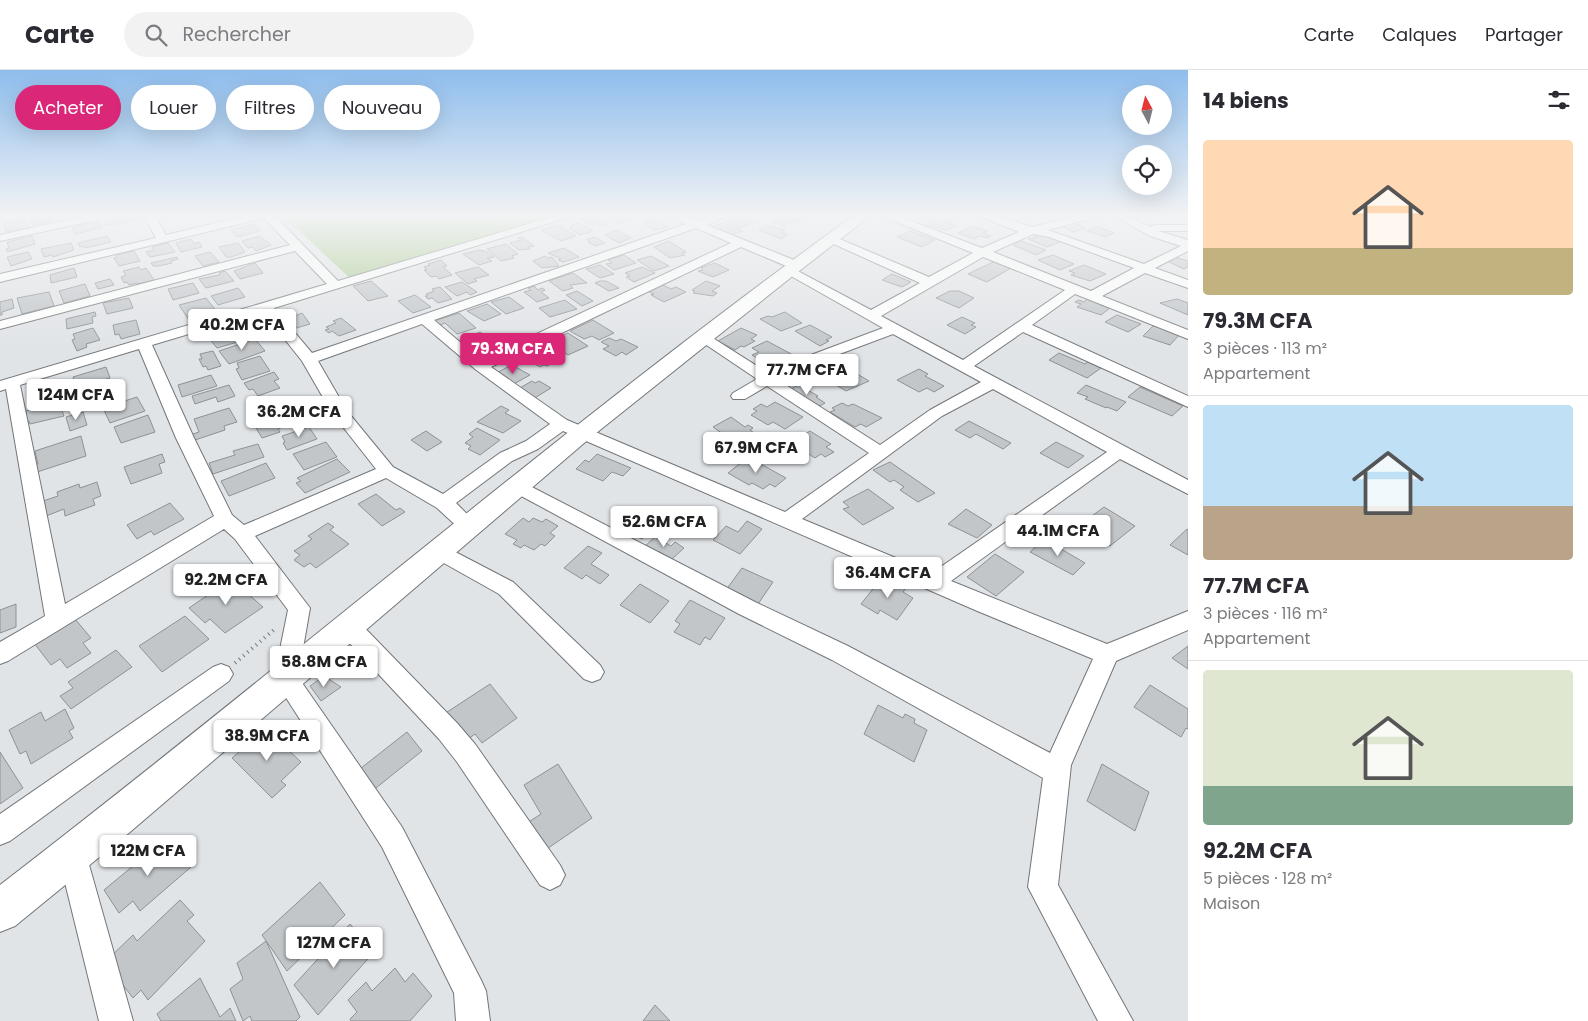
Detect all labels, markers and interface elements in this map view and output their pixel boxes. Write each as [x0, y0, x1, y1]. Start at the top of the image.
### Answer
search box [124, 12, 474, 57]
text: Carte [25, 18, 94, 51]
icon: search [142, 21, 170, 49]
text: Rechercher [182, 21, 291, 48]
text: Carte [1304, 22, 1354, 47]
text: Calques [1382, 22, 1457, 47]
text: Partager [1485, 22, 1563, 47]
chip: Acheter [15, 85, 121, 130]
chip: Louer [131, 85, 216, 130]
chip: Filtres [226, 85, 314, 130]
chip: Nouveau [324, 85, 440, 130]
north arrow [1122, 85, 1172, 135]
map controls [1122, 85, 1172, 195]
text: 14 biens [1203, 86, 1289, 115]
icon: filters [1545, 86, 1573, 114]
button: locate [1122, 145, 1172, 195]
icon: home [1343, 172, 1433, 262]
text: 79.3M CFA [1203, 306, 1312, 335]
pin: 40.2M CFA [185, 308, 299, 351]
text: 40.2M CFA [199, 313, 285, 336]
pin: 79.3M CFA [456, 332, 570, 375]
text: 79.3M CFA [471, 337, 555, 360]
text: 3 pièces · 113 m² [1203, 337, 1327, 360]
pin: 77.7M CFA [750, 354, 864, 396]
text: 77.7M CFA [766, 358, 848, 381]
text: Appartement [1203, 362, 1310, 385]
pin: 124M CFA [24, 378, 128, 421]
text: 124M CFA [38, 383, 114, 406]
pin: 36.2M CFA [242, 396, 356, 438]
text: 36.2M CFA [257, 400, 341, 423]
pin: 67.9M CFA [699, 432, 813, 474]
text: 67.9M CFA [714, 436, 798, 459]
icon: home [1343, 438, 1433, 528]
pin: 52.6M CFA [607, 506, 721, 548]
text: 52.6M CFA [621, 510, 707, 533]
pin: 44.1M CFA [1001, 514, 1115, 557]
text: 44.1M CFA [1016, 519, 1100, 542]
pin: 36.4M CFA [831, 556, 945, 599]
text: 36.4M CFA [845, 561, 931, 584]
pin: 92.2M CFA [169, 564, 283, 606]
text: 92.2M CFA [184, 568, 268, 591]
text: 77.7M CFA [1203, 571, 1309, 600]
text: 3 pièces · 116 m² [1203, 602, 1328, 625]
text: Appartement [1203, 627, 1310, 650]
pin: 58.8M CFA [267, 646, 381, 688]
text: 58.8M CFA [281, 650, 367, 673]
icon: home [1343, 703, 1433, 793]
pin: 38.9M CFA [210, 720, 324, 762]
text: 38.9M CFA [224, 724, 310, 747]
pin: 122M CFA [96, 834, 200, 877]
text: 92.2M CFA [1203, 836, 1313, 865]
text: 122M CFA [110, 839, 186, 862]
text: 5 pièces · 128 m² [1203, 867, 1332, 890]
text: Maison [1203, 892, 1260, 915]
pin: 127M CFA [282, 926, 386, 969]
text: 127M CFA [297, 931, 371, 954]

